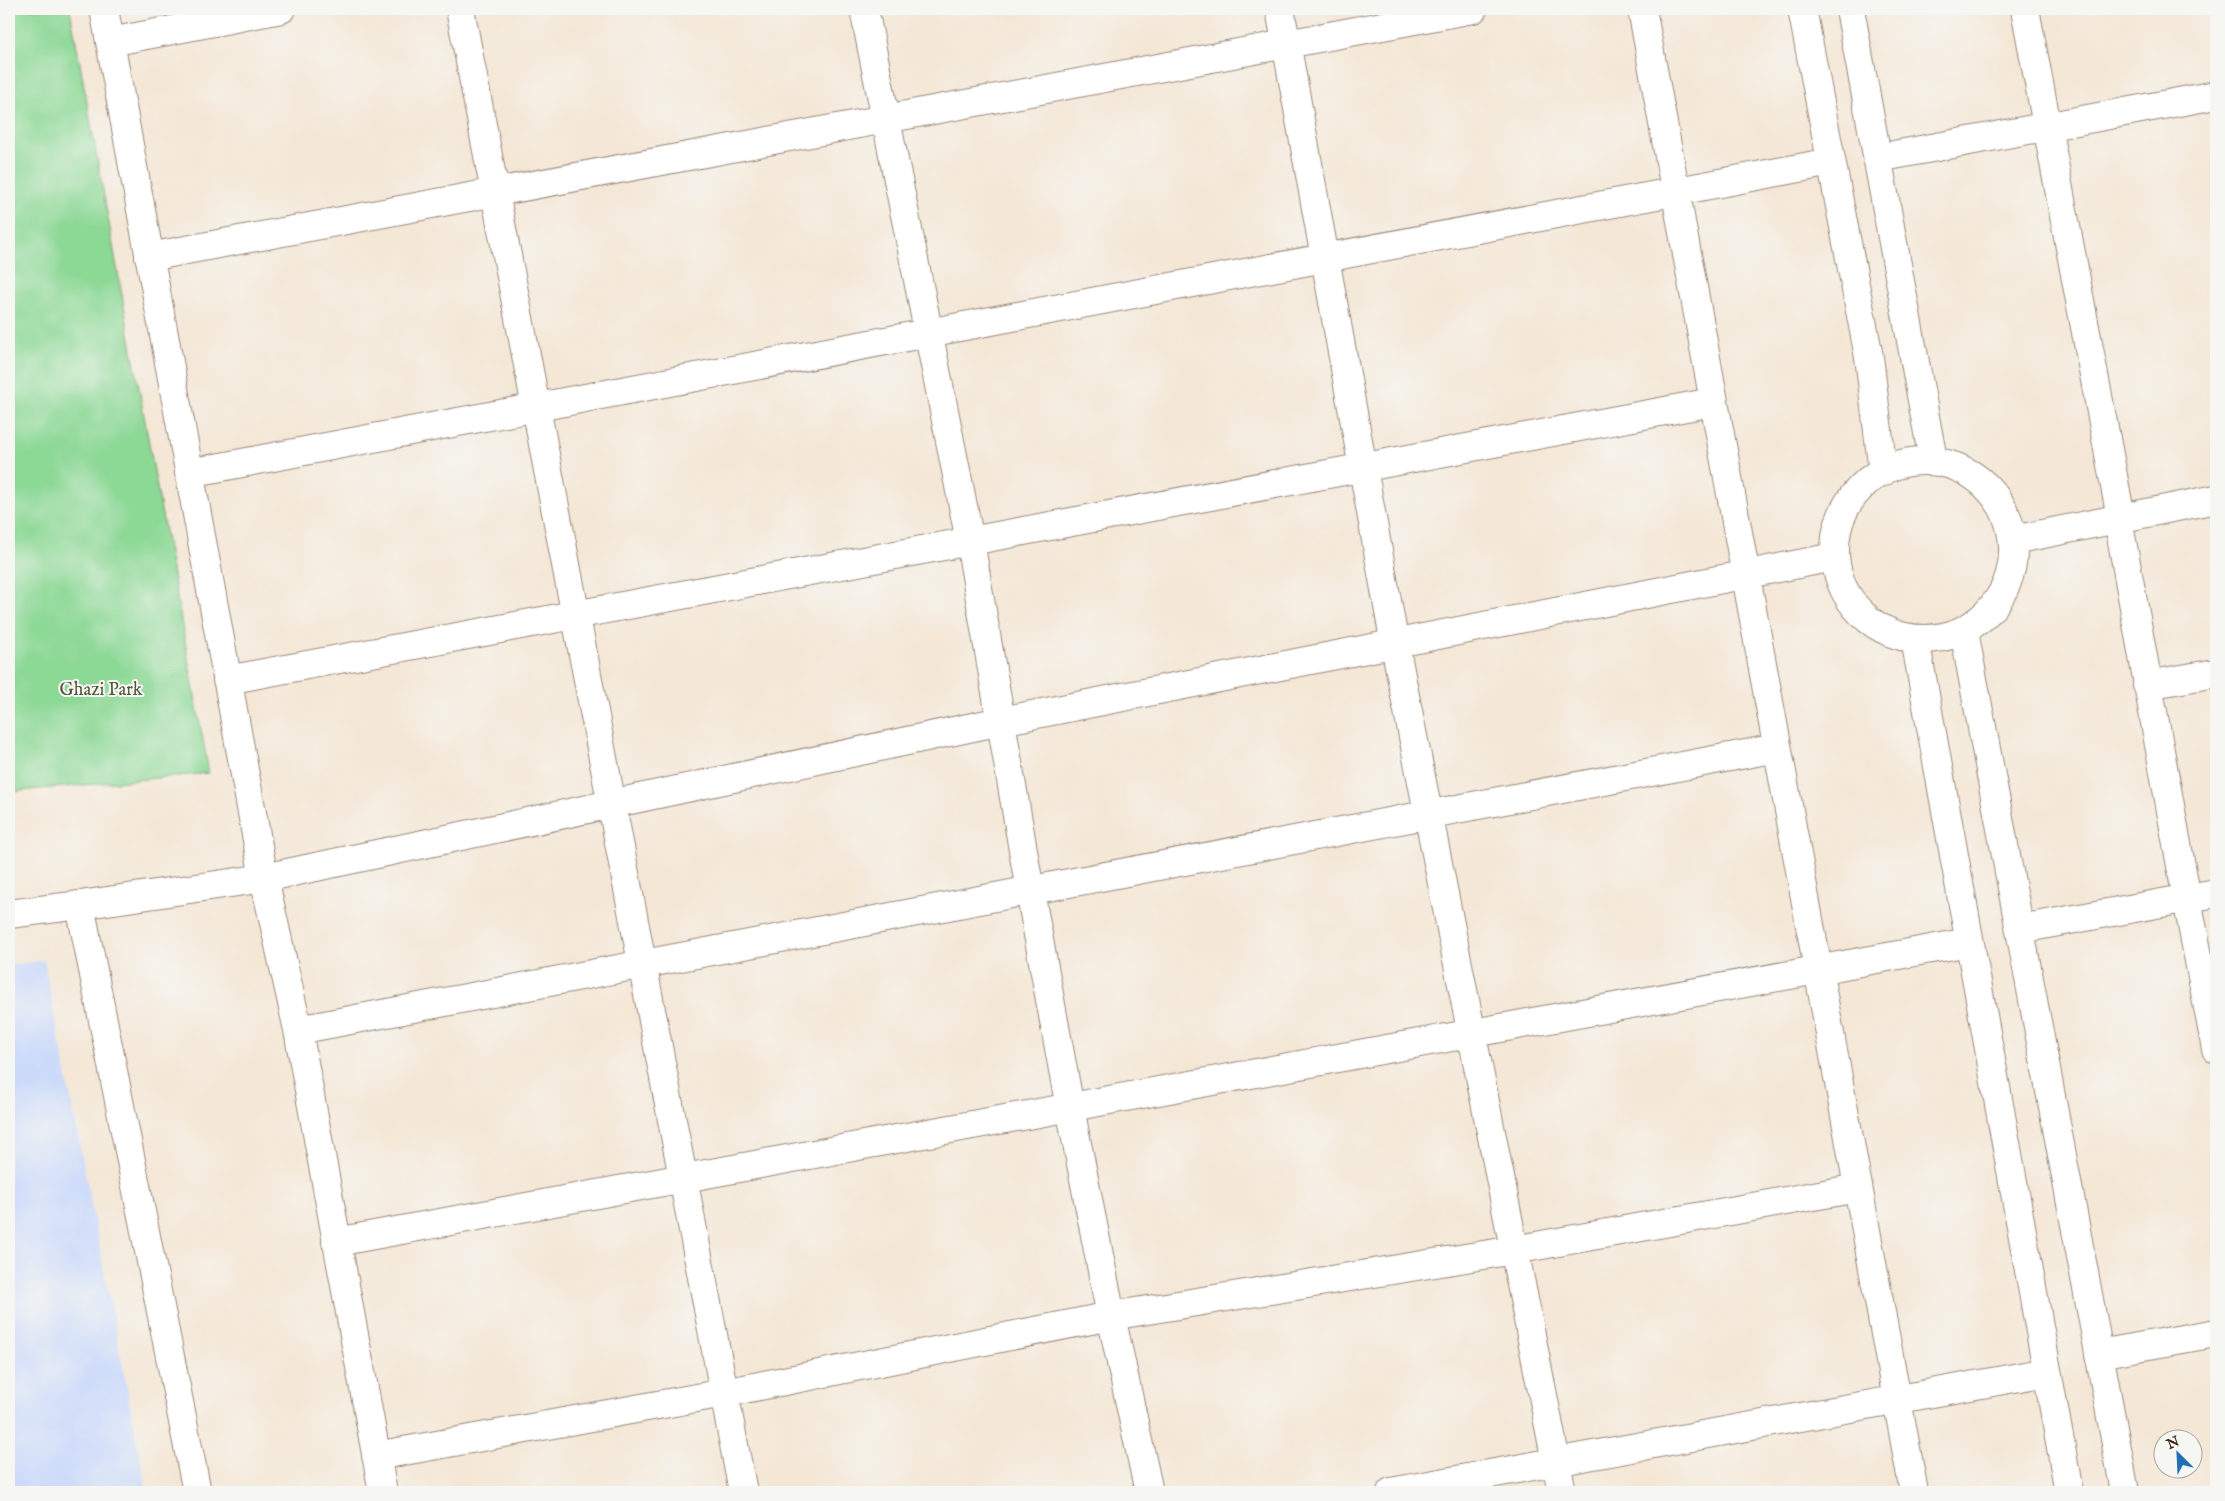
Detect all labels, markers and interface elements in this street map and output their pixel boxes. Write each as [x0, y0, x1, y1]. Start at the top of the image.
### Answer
park label: Ghazi Park [60, 679, 143, 702]
north arrow [2152, 1428, 2202, 1478]
text: N [2163, 1432, 2182, 1454]

